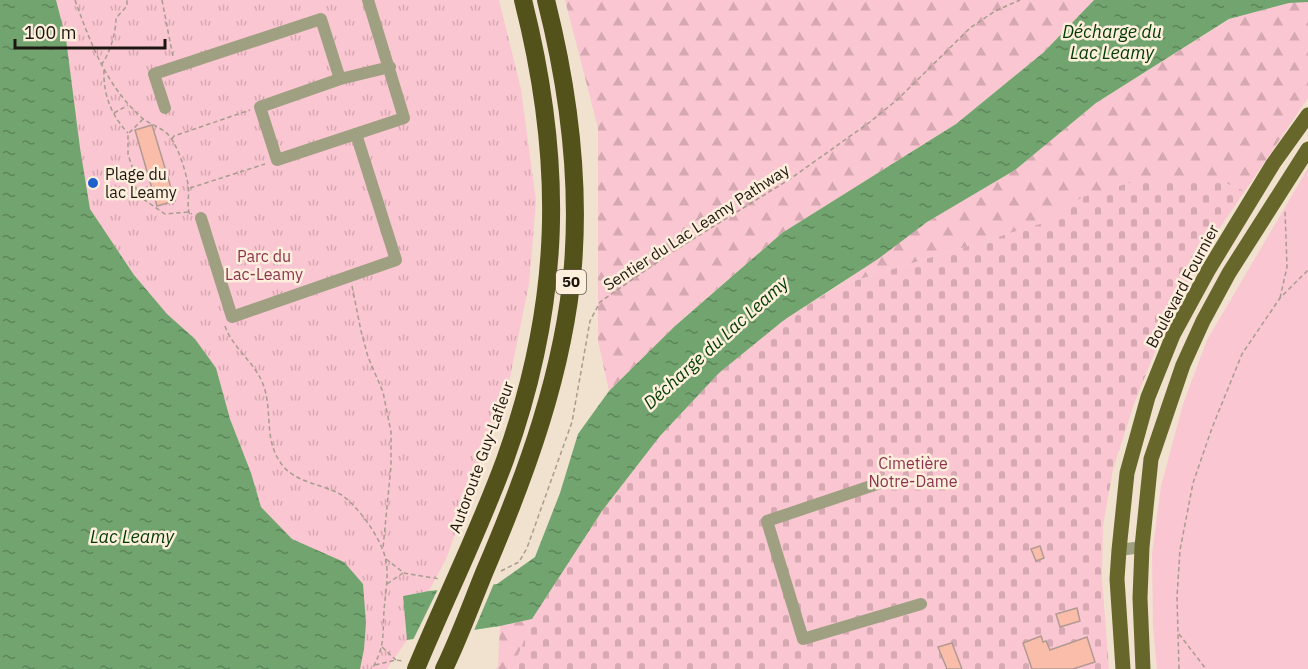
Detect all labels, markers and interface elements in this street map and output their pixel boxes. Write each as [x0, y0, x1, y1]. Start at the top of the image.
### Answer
scale bar [15, 12, 165, 50]
water label: Décharge du Lac Leamy [1062, 20, 1162, 64]
text: 100 m [24, 21, 76, 44]
street label: Sentier du Lac Leamy Pathway [599, 159, 793, 295]
place label: Plage du lac Leamy [105, 164, 177, 202]
marker: Plage du lac Leamy [86, 176, 100, 190]
street label: Boulevard Fournier [1141, 221, 1223, 351]
park label: Parc du Lac-Leamy [225, 246, 303, 284]
road number: 50 [556, 270, 586, 294]
water label: Décharge du Lac Leamy [638, 270, 794, 414]
street label: Autoroute Guy-Lafleur [444, 378, 518, 536]
park label: Cimetière Notre-Dame [868, 453, 958, 491]
water label: Lac Leamy [90, 525, 175, 548]

